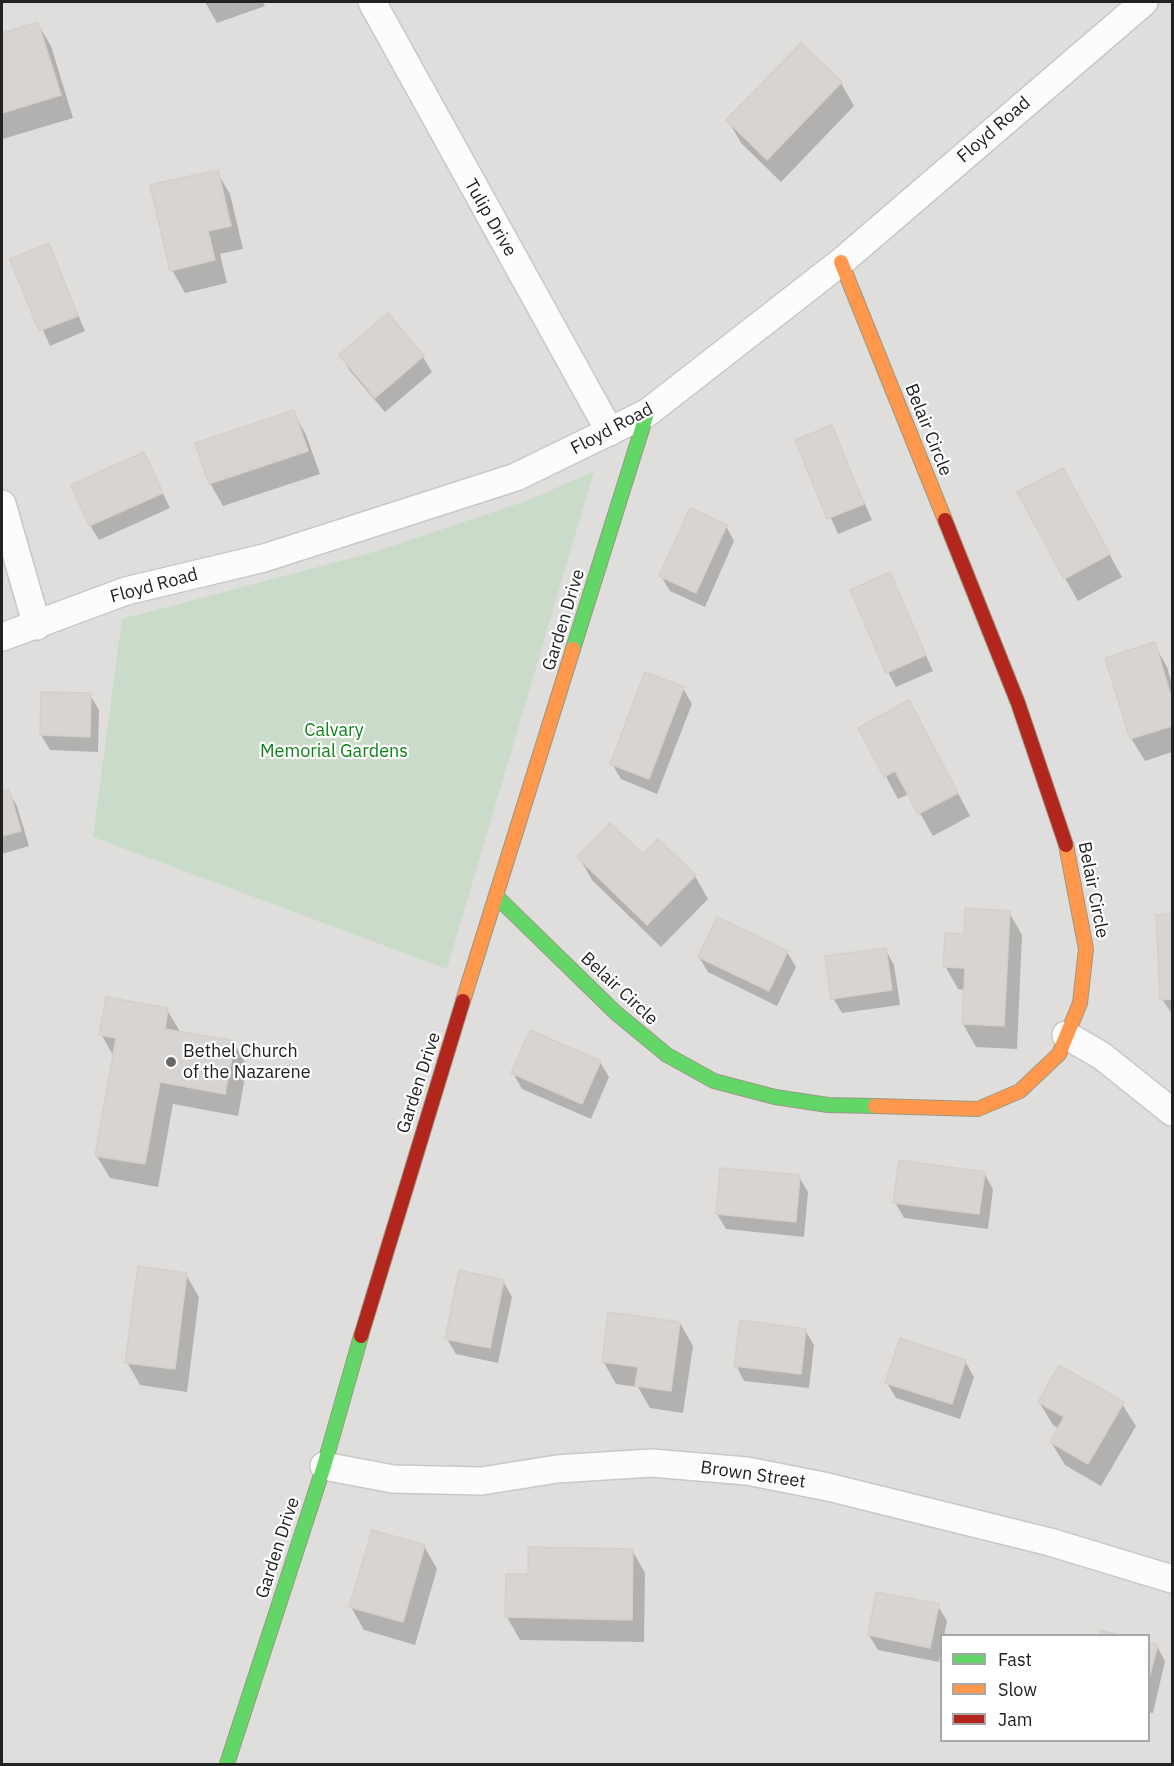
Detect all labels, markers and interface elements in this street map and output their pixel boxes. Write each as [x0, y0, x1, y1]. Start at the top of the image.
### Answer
street label: Floyd Road [953, 92, 1035, 168]
street label: Tulip Drive [459, 176, 521, 260]
street label: Belair Circle [900, 381, 956, 479]
street label: Floyd Road [567, 398, 657, 460]
street label: Floyd Road [108, 564, 200, 608]
street label: Garden Drive [538, 567, 590, 673]
park label: Calvary Memorial Gardens [260, 720, 408, 762]
street label: Belair Circle [1073, 840, 1113, 940]
street label: Belair Circle [576, 948, 662, 1030]
street label: Garden Drive [392, 1030, 446, 1136]
place label: Bethel Church of the Nazarene [183, 1041, 311, 1084]
marker: Bethel Church of the Nazarene [164, 1055, 178, 1069]
street label: Brown Street [699, 1457, 807, 1493]
street label: Garden Drive [251, 1495, 305, 1601]
legend [940, 1634, 1150, 1742]
text: Fast [998, 1648, 1032, 1671]
text: Slow [998, 1678, 1037, 1701]
text: Jam [998, 1708, 1033, 1731]

